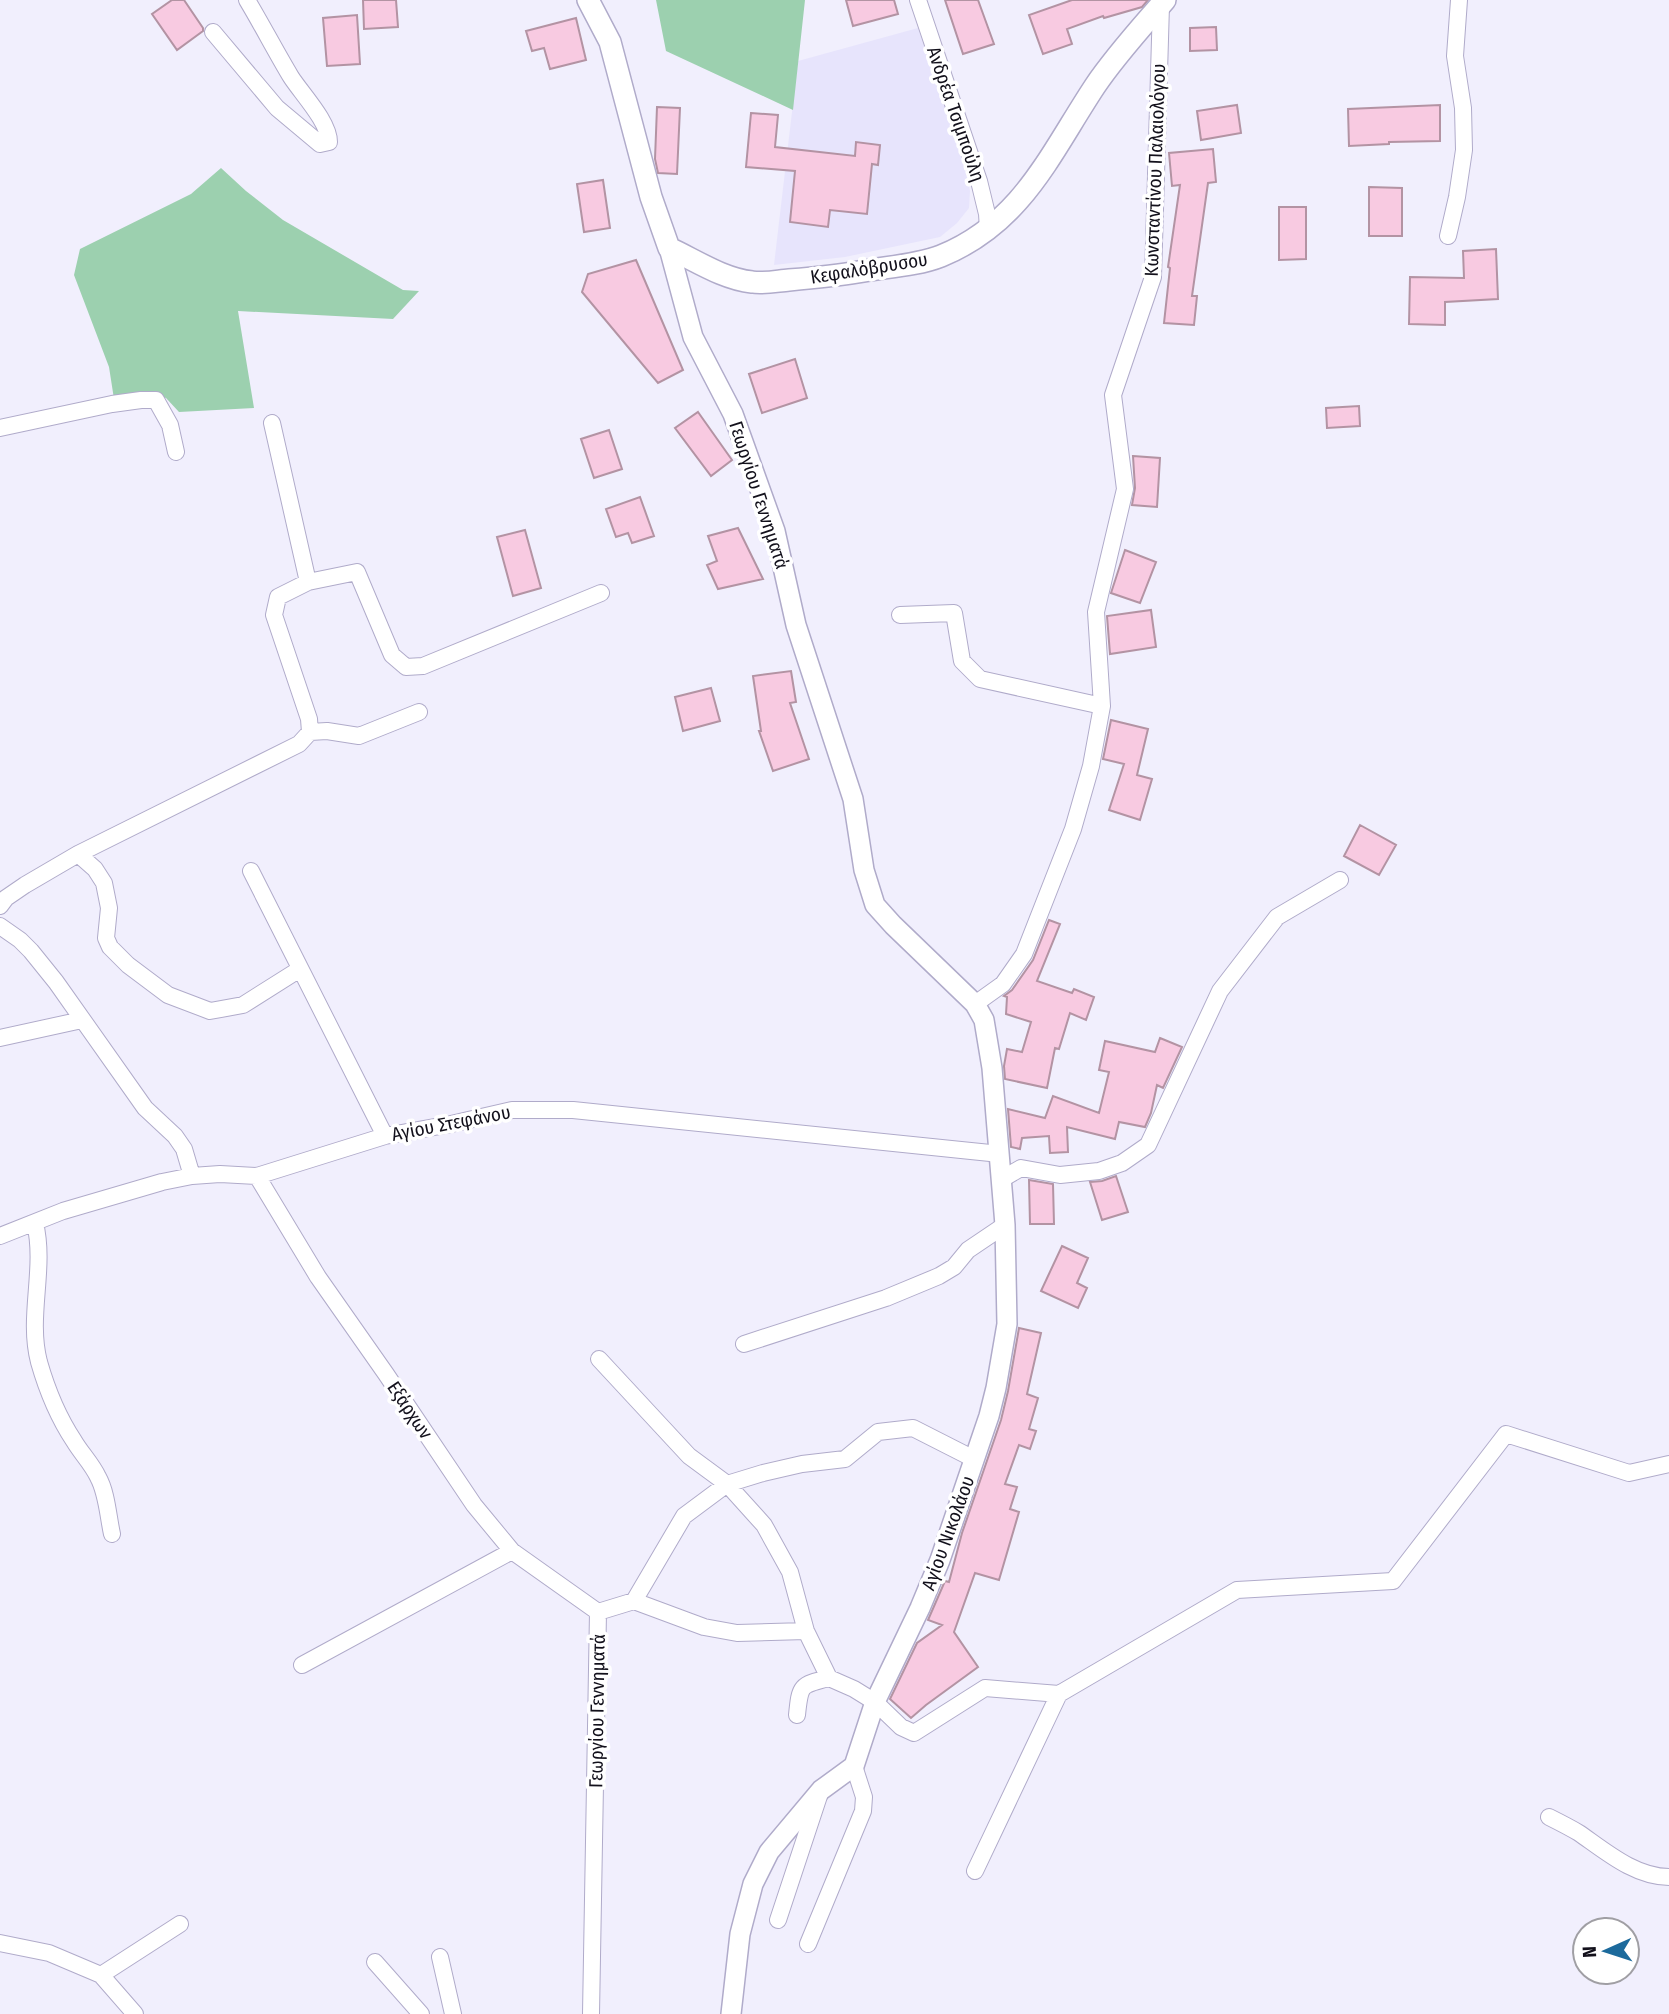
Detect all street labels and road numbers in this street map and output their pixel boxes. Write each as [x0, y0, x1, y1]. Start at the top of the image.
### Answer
street label: Ανδρέα Τσιμπούλη [922, 43, 990, 185]
street label: Κωνσταντίνου Παλαιολόγου [1140, 63, 1170, 277]
street label: Κεφαλόβρυσου [809, 247, 929, 289]
street label: Γεωργίου Γεννηματά [724, 418, 794, 572]
street label: Αγίου Στεφάνου [390, 1100, 512, 1146]
street label: Εξάρχων [382, 1377, 438, 1444]
street label: Αγίου Νικολάου [917, 1473, 979, 1593]
street label: Γεωργίου Γεννηματά [584, 1634, 610, 1788]

